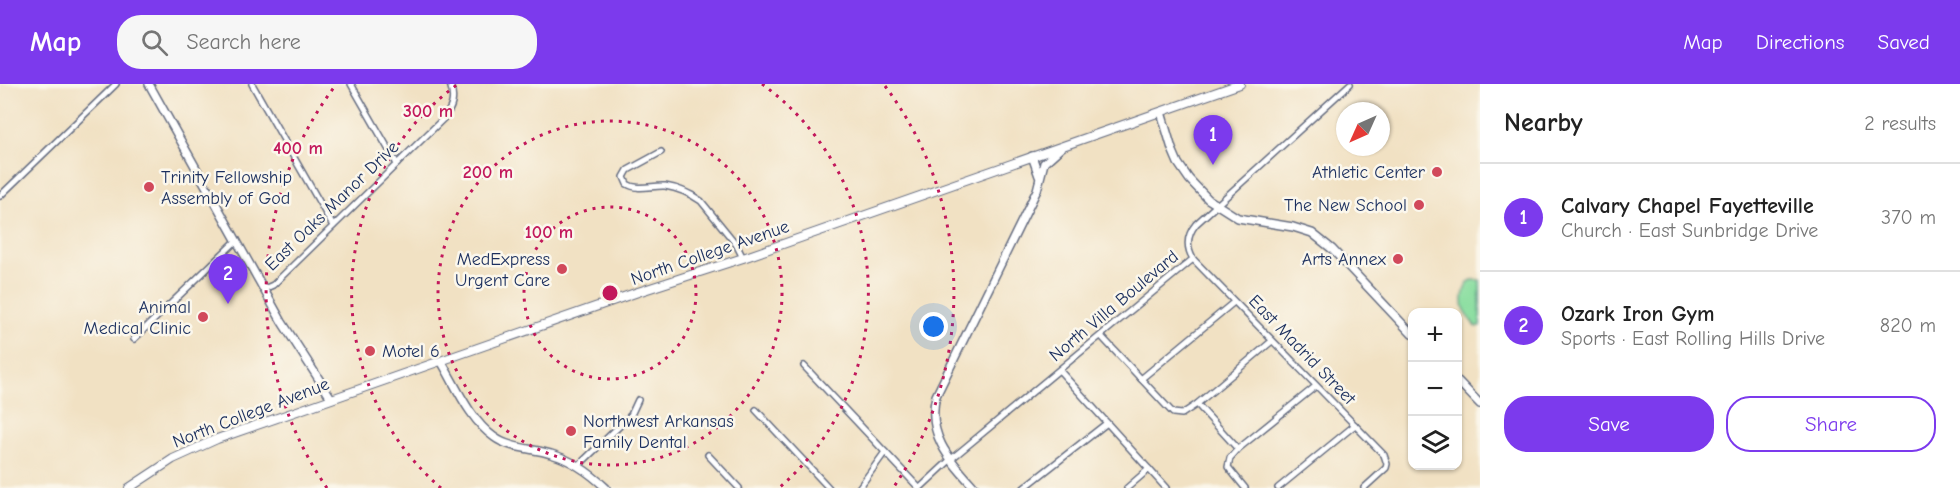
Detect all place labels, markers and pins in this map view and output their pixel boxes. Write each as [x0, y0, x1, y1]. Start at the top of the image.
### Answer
pin: 1 [1194, 116, 1232, 165]
place label: Athletic Center [1312, 162, 1426, 183]
marker: Athletic Center [1430, 165, 1444, 179]
place label: Trinity Fellowship Assembly of God [161, 167, 292, 209]
marker: Trinity Fellowship Assembly of God [142, 180, 156, 194]
place label: The New School [1284, 195, 1407, 216]
marker: The New School [1412, 198, 1426, 212]
place label: MedExpress Urgent Care [455, 249, 550, 291]
place label: Arts Annex [1302, 249, 1386, 270]
marker: Arts Annex [1391, 252, 1405, 266]
pin: 2 [208, 254, 248, 304]
marker: MedExpress Urgent Care [555, 262, 569, 276]
centre of rings [600, 283, 620, 303]
place label: Animal Medical Clinic [84, 297, 191, 339]
marker: Animal Medical Clinic [196, 310, 210, 324]
place label: Motel 6 [382, 341, 440, 362]
marker: Motel 6 [363, 344, 377, 358]
place label: Northwest Arkansas Family Dental [583, 411, 734, 453]
marker: Northwest Arkansas Family Dental [564, 424, 578, 438]

